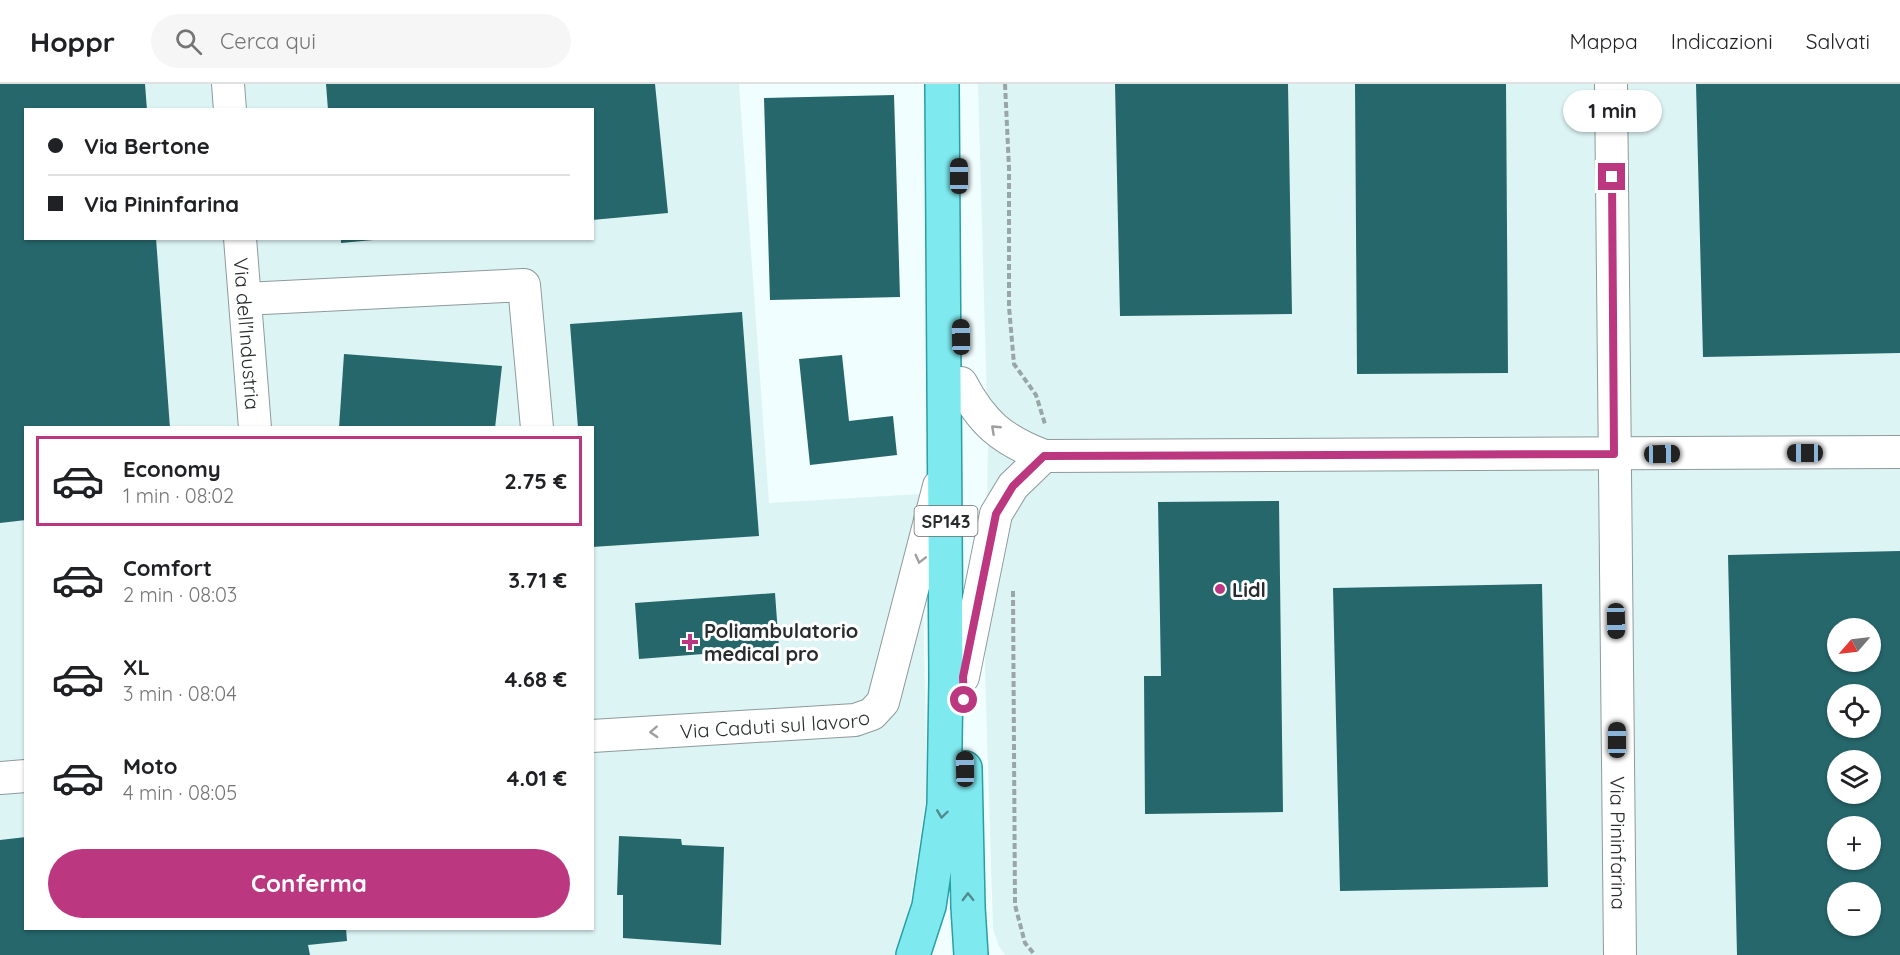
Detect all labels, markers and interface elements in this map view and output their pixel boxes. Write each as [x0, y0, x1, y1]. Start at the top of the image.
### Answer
search box [151, 14, 571, 68]
text: Hoppr [30, 24, 115, 59]
icon: search [172, 25, 205, 58]
text: Cerca qui [220, 27, 316, 55]
text: Mappa [1569, 28, 1638, 54]
text: Indicazioni [1671, 28, 1773, 54]
text: Salvati [1806, 28, 1870, 54]
callout: 1 min [1562, 90, 1662, 132]
text: 1 min [1588, 98, 1637, 123]
text: Via Bertone [84, 132, 210, 160]
car [950, 158, 968, 194]
route end [1598, 163, 1625, 190]
text: Via Pininfarina [84, 190, 239, 218]
street label: Via dell'Industria [229, 257, 266, 411]
car [952, 319, 970, 355]
one-way arrow [991, 425, 1002, 436]
car [1787, 444, 1823, 462]
car [1644, 445, 1680, 463]
icon: car [51, 454, 105, 508]
text: Economy [123, 455, 221, 483]
text: 2.75 € [504, 467, 567, 495]
text: 1 min · 08:02 [123, 483, 234, 508]
road number: SP143 [914, 506, 978, 536]
icon: car [51, 553, 105, 607]
text: Comfort [123, 554, 212, 582]
one-way arrow [915, 554, 928, 564]
text: 3.71 € [508, 566, 567, 594]
place label: Lidl [1232, 577, 1266, 602]
text: 2 min · 08:03 [123, 582, 237, 607]
marker: Lidl [1213, 582, 1227, 596]
car [1607, 603, 1625, 639]
place label: Poliambulatorio medical pro [704, 618, 858, 666]
north arrow [1827, 618, 1881, 672]
map controls [1827, 618, 1881, 936]
marker: Poliambulatorio medical pro [681, 633, 699, 651]
icon: car [51, 652, 105, 706]
text: XL [123, 653, 150, 681]
text: 4.68 € [504, 665, 567, 693]
text: 3 min · 08:04 [123, 681, 237, 706]
button: locate [1827, 684, 1881, 738]
route start [950, 686, 977, 713]
street label: Via Caduti sul lavoro [679, 703, 873, 743]
car [1608, 722, 1626, 758]
one-way arrow [649, 726, 658, 739]
button: layers [1827, 750, 1881, 804]
icon: car [51, 751, 105, 805]
car [956, 751, 974, 787]
text: Moto [123, 752, 177, 780]
text: 4.01 € [507, 764, 567, 792]
street label: Via Pininfarina [1606, 776, 1632, 910]
text: 4 min · 08:05 [123, 780, 237, 805]
one-way arrow [937, 810, 949, 819]
button: + [1827, 816, 1881, 870]
button: Conferma [48, 849, 570, 918]
button: − [1827, 882, 1881, 936]
one-way arrow [961, 892, 974, 901]

